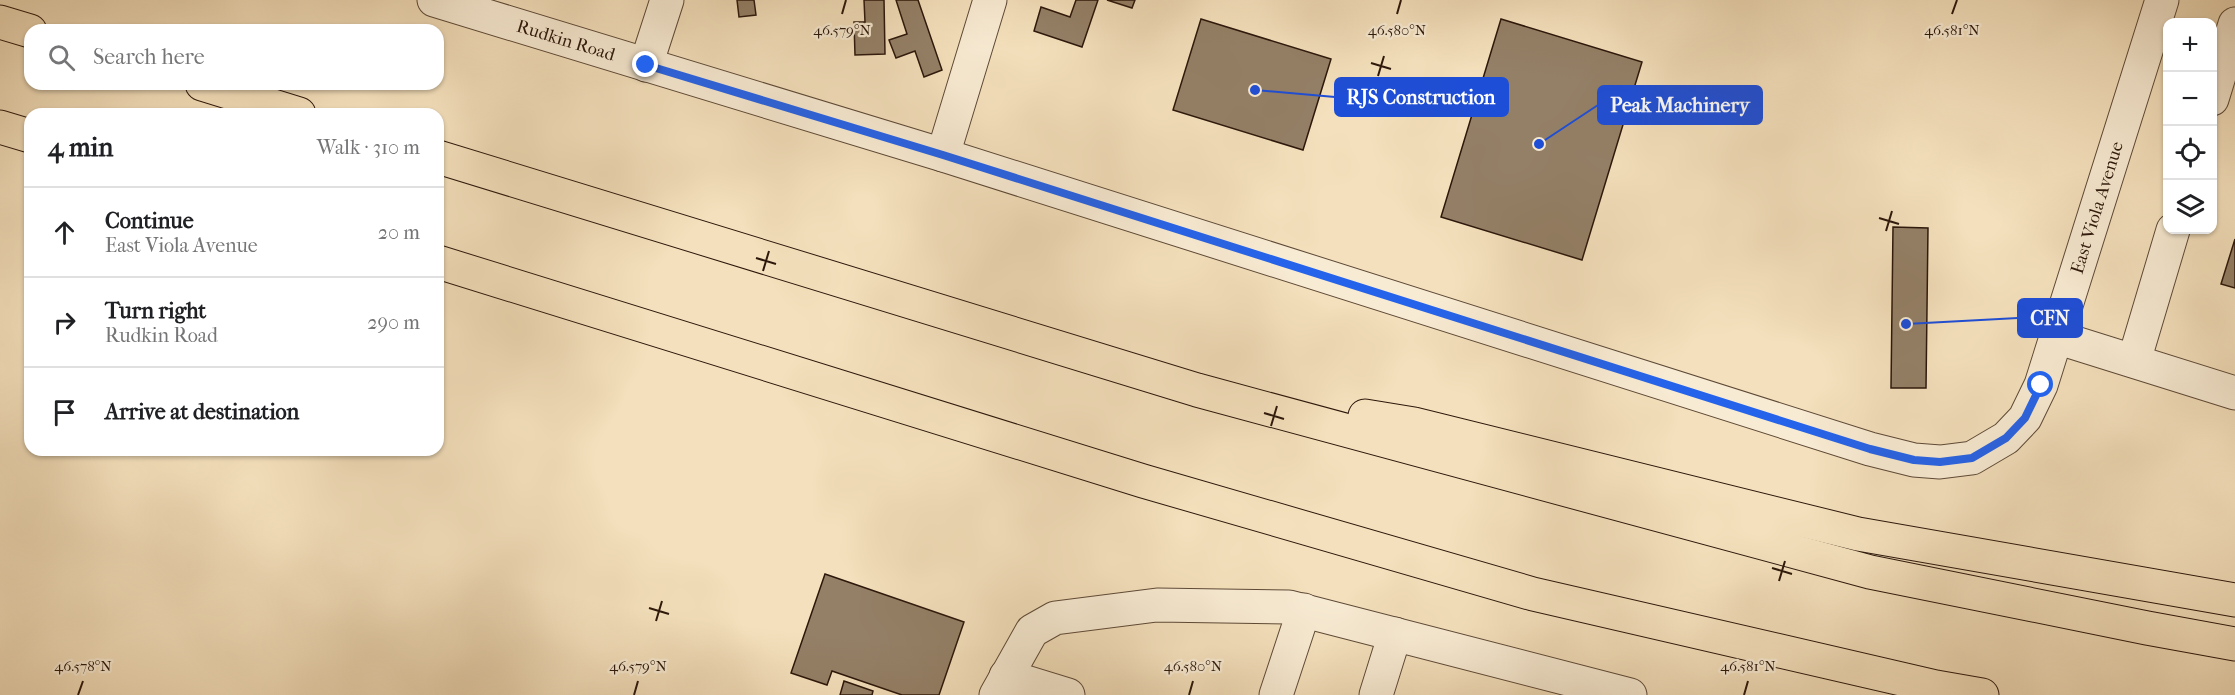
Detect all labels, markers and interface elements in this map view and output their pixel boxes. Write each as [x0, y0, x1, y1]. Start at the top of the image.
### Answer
street label: Rudkin Road [514, 16, 618, 66]
map controls [2163, 18, 2217, 234]
button: + [2163, 18, 2217, 72]
text: 46.579°N [813, 21, 871, 39]
text: 46.580°N [1368, 21, 1427, 39]
text: 46.581°N [1924, 21, 1980, 39]
search box [24, 24, 444, 90]
icon: search [45, 41, 78, 74]
text: Search here [93, 44, 205, 70]
route end [632, 51, 658, 77]
button: − [2163, 72, 2217, 126]
callout: RJS Construction [1335, 78, 1508, 116]
text: RJS Construction [1347, 86, 1496, 109]
callout: Peak Machinery [1598, 86, 1762, 124]
text: Peak Machinery [1610, 94, 1751, 117]
button: locate [2163, 126, 2217, 180]
text: 4 min [48, 132, 113, 163]
text: Walk · 310 m [317, 136, 420, 159]
street label: East Viola Avenue [2067, 139, 2128, 276]
button: layers [2163, 180, 2217, 234]
text: Continue [105, 208, 194, 234]
icon: ahead [48, 216, 81, 249]
text: 20 m [378, 221, 420, 244]
text: East Viola Avenue [105, 234, 258, 257]
text: Turn right [105, 298, 206, 324]
callout: CFN [2018, 299, 2082, 337]
icon: right [48, 306, 81, 339]
text: CFN [2030, 307, 2071, 330]
text: 290 m [367, 311, 420, 334]
text: Rudkin Road [105, 324, 218, 347]
route start [2027, 371, 2053, 397]
icon: arrive [48, 396, 81, 429]
text: Arrive at destination [105, 399, 299, 425]
text: 46.578°N [54, 657, 112, 675]
text: 46.579°N [609, 657, 667, 675]
text: 46.580°N [1164, 657, 1223, 675]
text: 46.581°N [1720, 657, 1776, 675]

